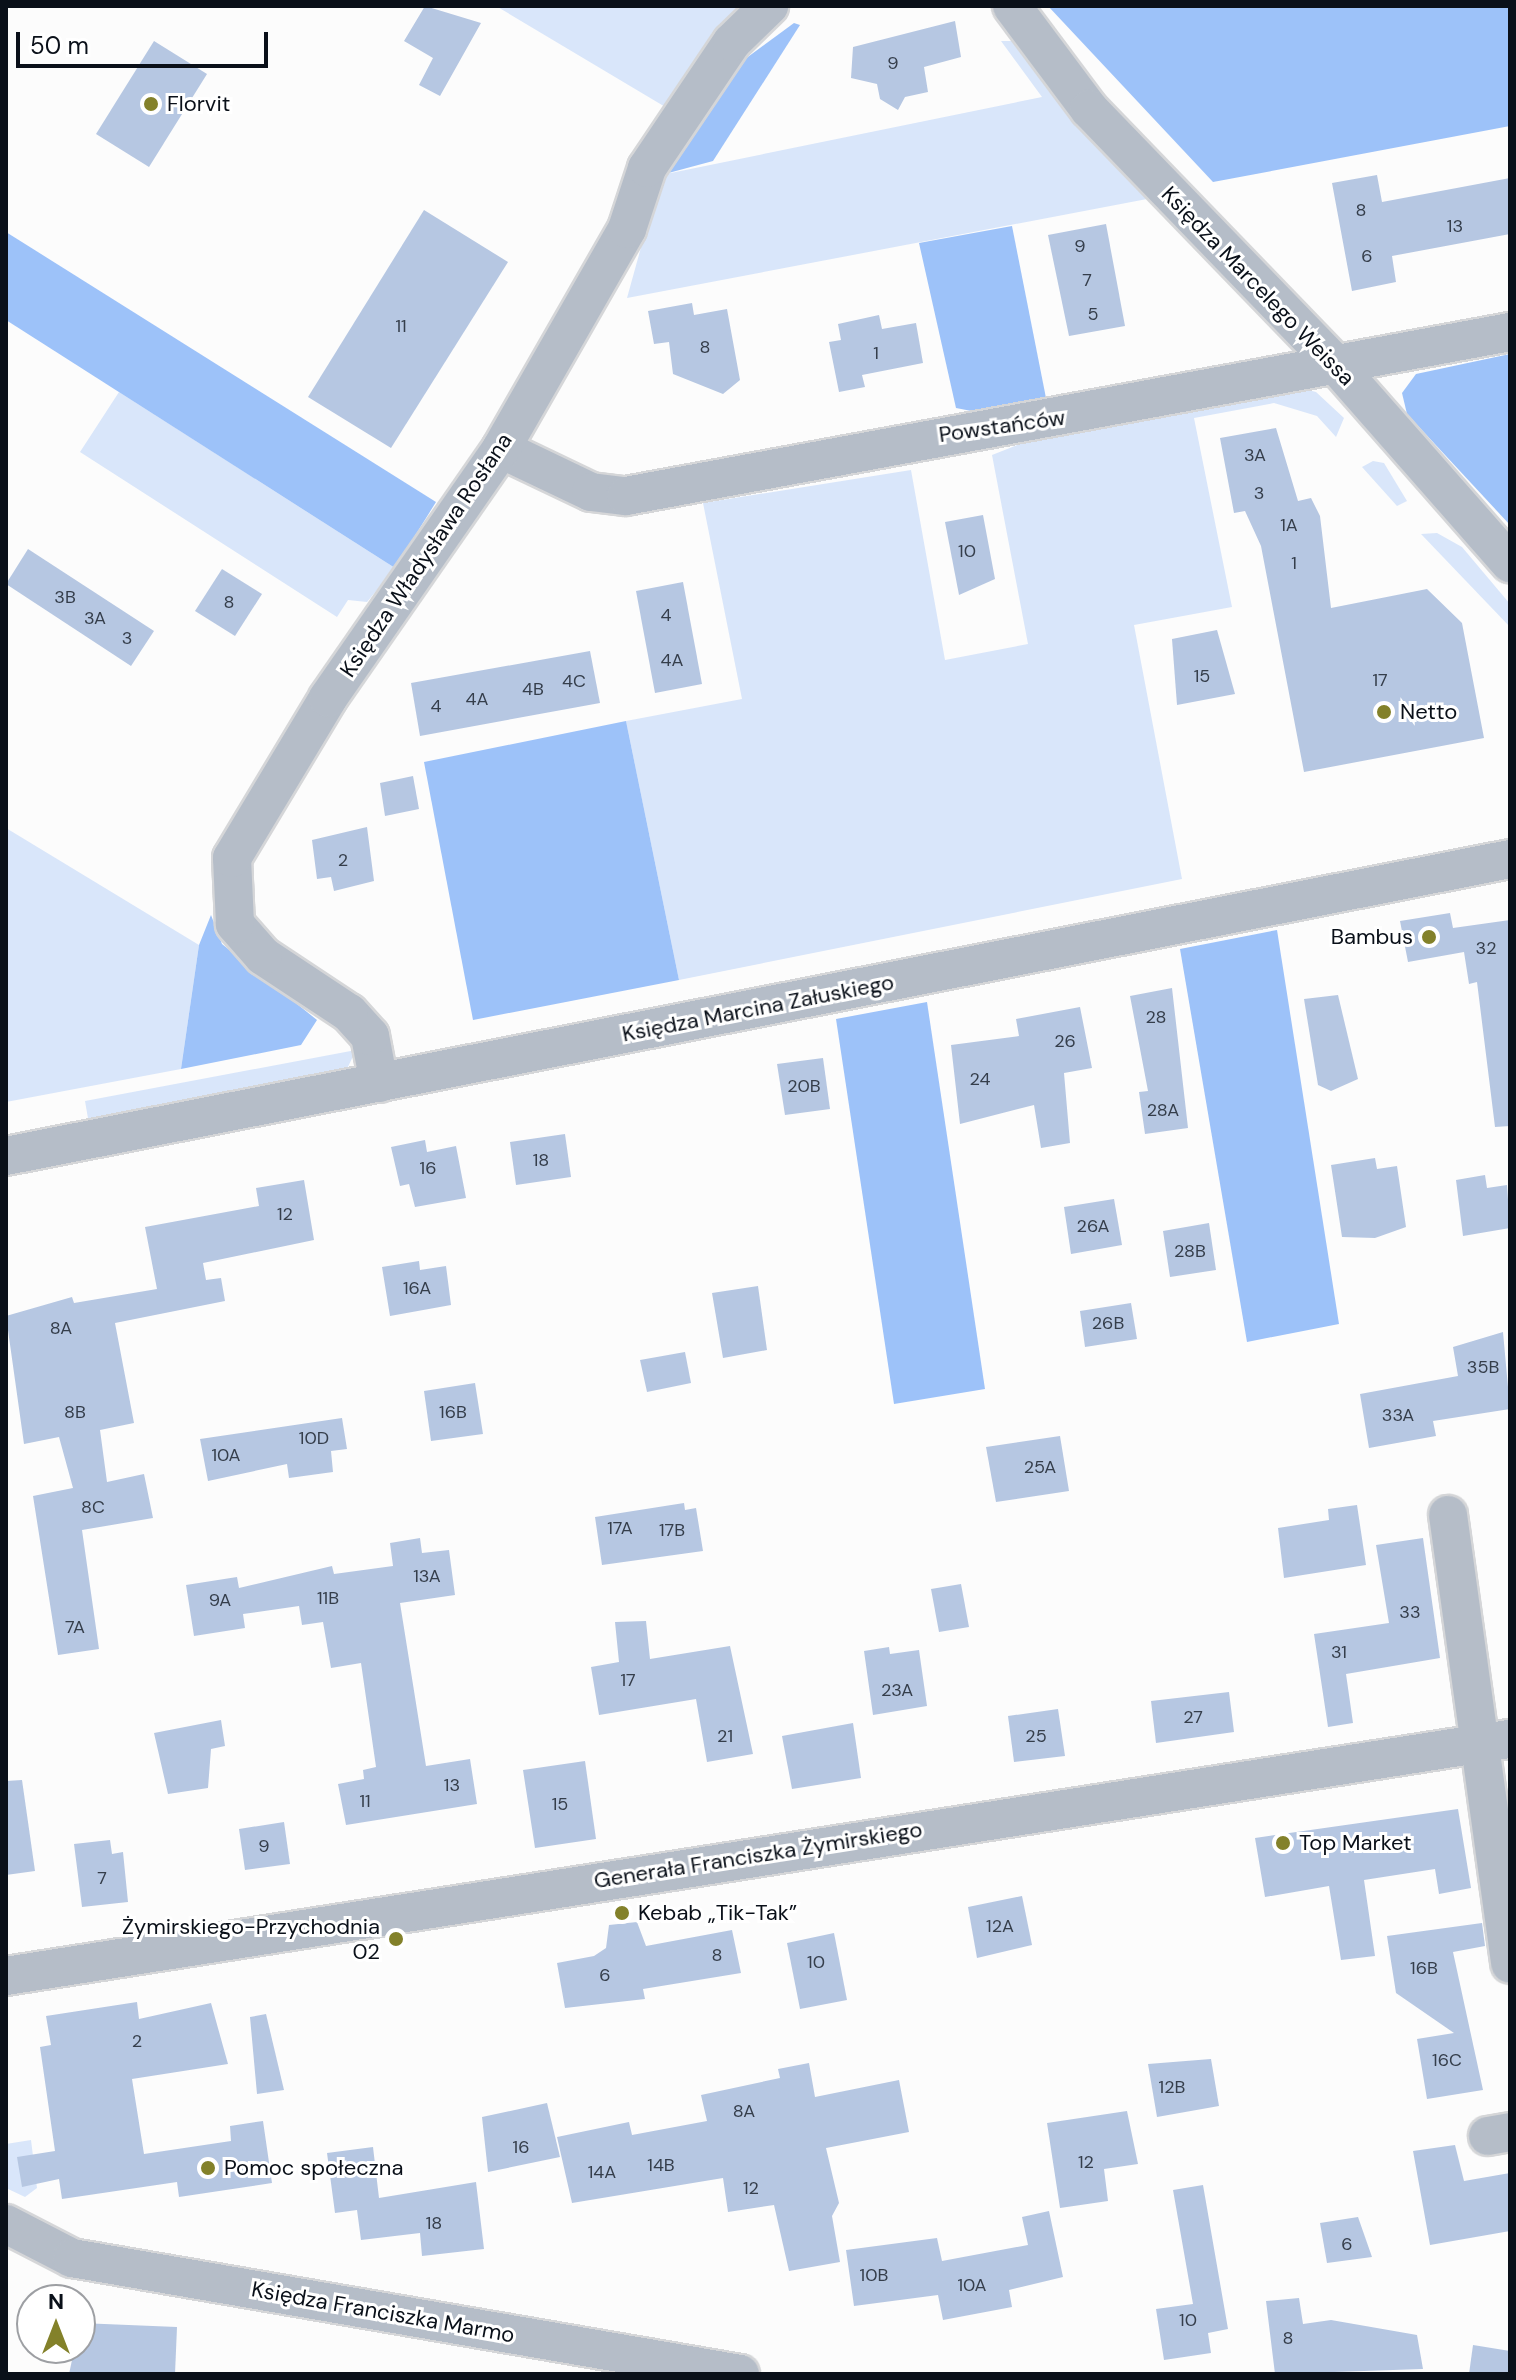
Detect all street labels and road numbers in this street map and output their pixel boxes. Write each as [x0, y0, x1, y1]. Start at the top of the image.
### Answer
street label: Księdza Marcelego Weissa [1156, 181, 1360, 391]
street label: Powstańców [937, 404, 1067, 448]
street label: Księdza Władysława Rosłana [334, 428, 518, 682]
street label: Księdza Marcina Załuskiego [620, 969, 896, 1047]
street label: Generała Franciszka Żymirskiego [592, 1816, 924, 1894]
street label: Księdza Franciszka Marmo [249, 2276, 517, 2348]

